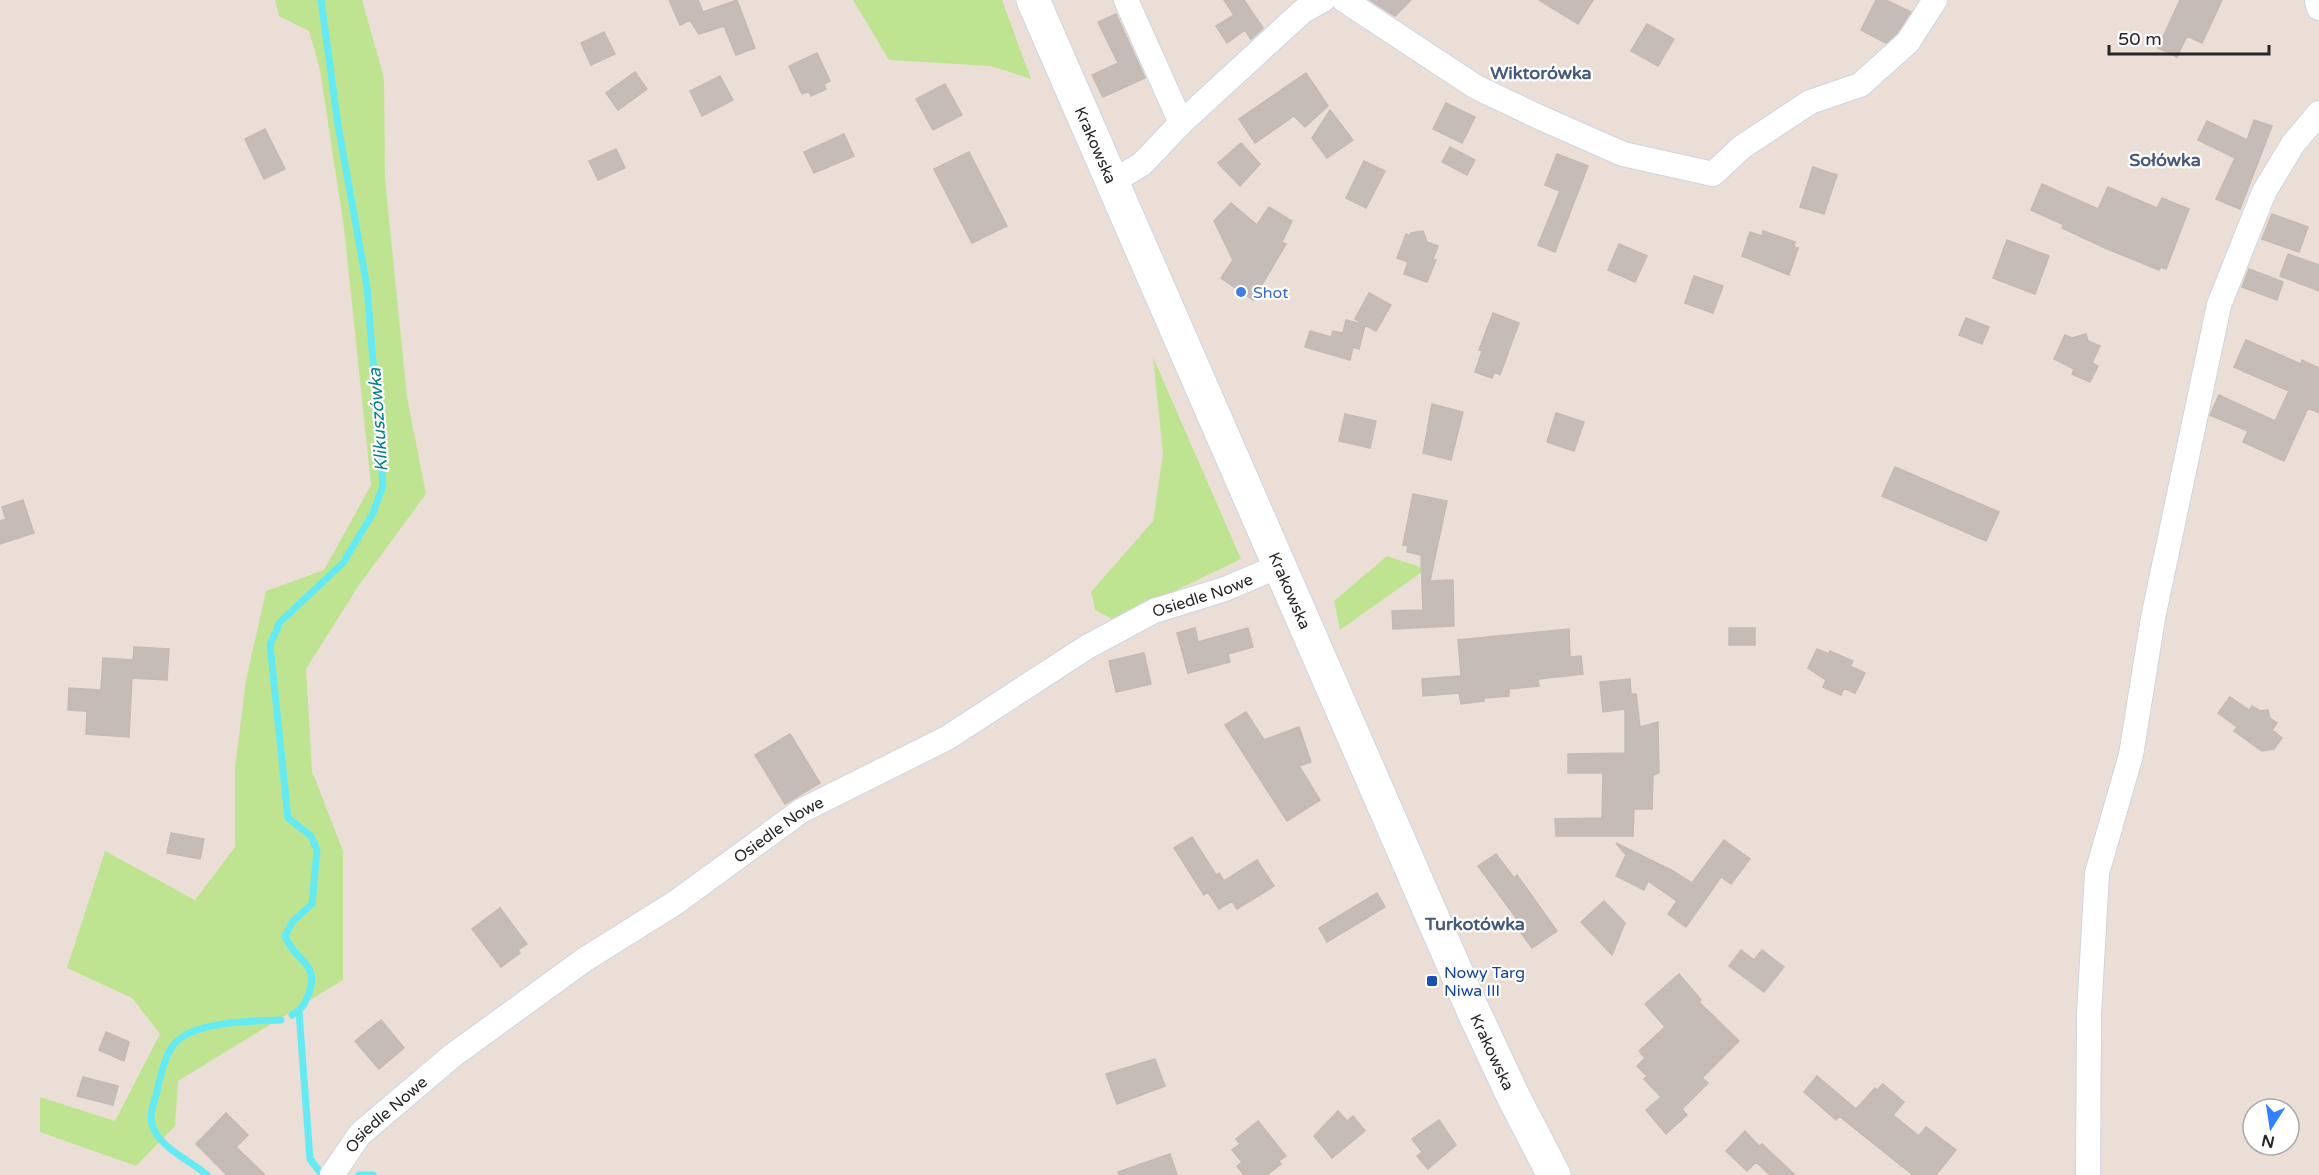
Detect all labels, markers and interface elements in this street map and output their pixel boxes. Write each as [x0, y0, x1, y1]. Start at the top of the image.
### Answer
scale bar [2109, 18, 2270, 56]
text: 50 m [2118, 28, 2162, 50]
district label: Wiktorówka [1490, 62, 1592, 84]
street label: Krakowska [1070, 104, 1121, 187]
district label: Sołówka [2129, 149, 2201, 171]
place label: Shot [1253, 283, 1288, 303]
marker: Shot [1234, 285, 1248, 299]
water label: Klikuszówka [363, 366, 393, 473]
street label: Krakowska [1264, 549, 1315, 632]
street label: Osiedle Nowe [1150, 569, 1256, 622]
street label: Osiedle Nowe [730, 792, 827, 868]
district label: Turkotówka [1424, 913, 1525, 935]
place label: Nowy Targ Niwa III [1444, 963, 1525, 1001]
marker: Nowy Targ Niwa III [1425, 974, 1439, 988]
street label: Krakowska [1465, 1011, 1518, 1094]
street label: Osiedle Nowe [341, 1072, 432, 1157]
north arrow [2241, 1097, 2301, 1157]
text: N [2260, 1130, 2276, 1152]

